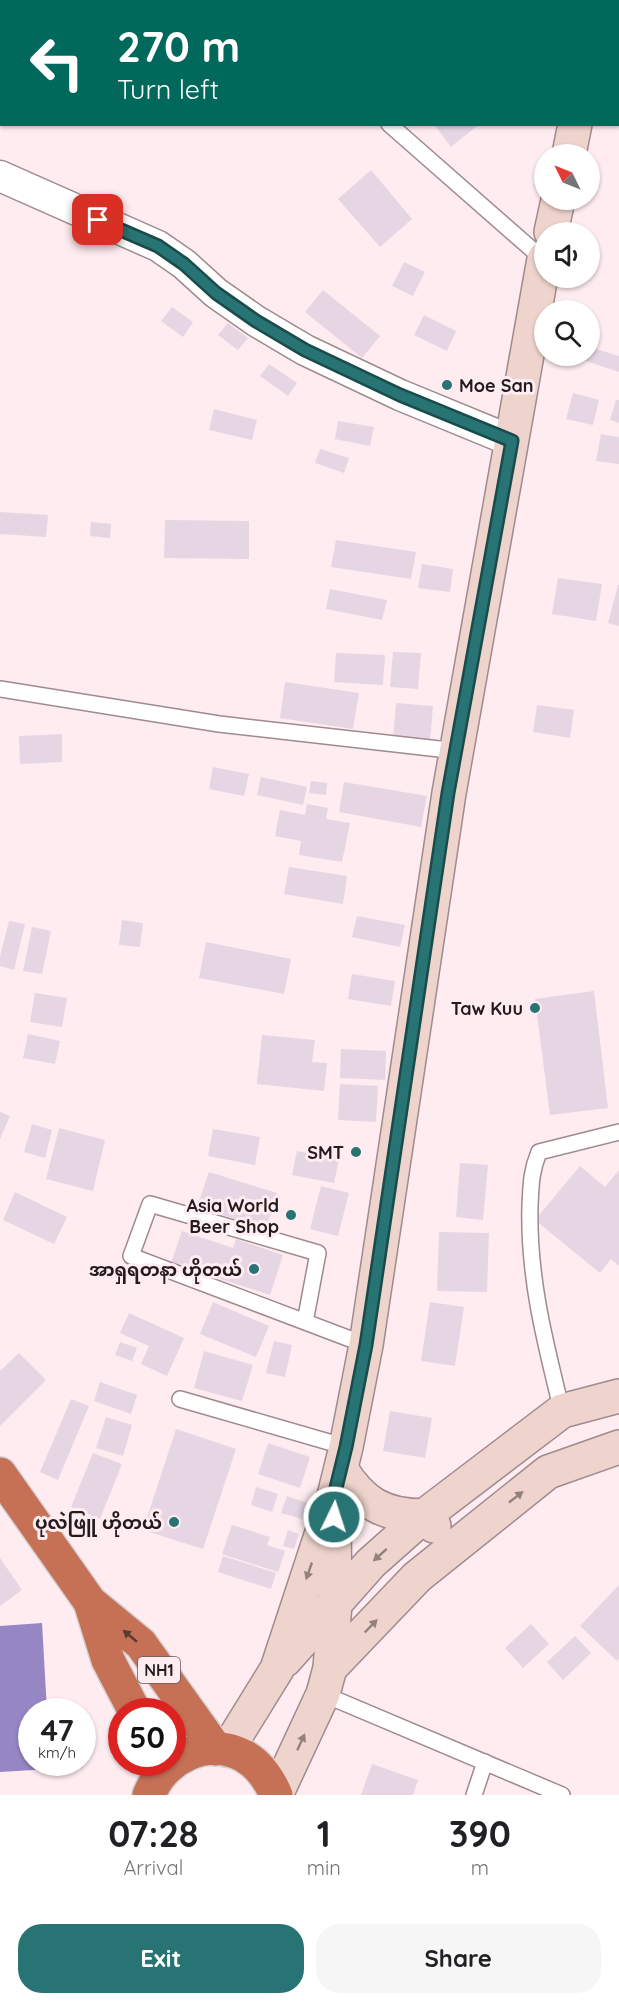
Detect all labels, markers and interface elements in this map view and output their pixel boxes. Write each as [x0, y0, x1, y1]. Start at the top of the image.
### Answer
text: 270 m [117, 20, 240, 73]
icon: left [18, 24, 96, 102]
text: Turn left [117, 72, 219, 106]
north arrow [534, 144, 600, 210]
map controls [534, 144, 600, 366]
pin [72, 194, 123, 245]
icon: arrive [81, 203, 114, 236]
button: sound [534, 222, 600, 288]
button: search [534, 300, 600, 366]
place label: Moe San [459, 374, 533, 397]
marker: Moe San [440, 378, 454, 392]
place label: Taw Kuu [451, 997, 523, 1020]
marker: Taw Kuu [528, 1001, 542, 1015]
place label: SMT [307, 1141, 344, 1164]
marker: SMT [349, 1145, 363, 1159]
place label: Asia World Beer Shop [186, 1194, 279, 1238]
marker: Asia World Beer Shop [284, 1208, 298, 1222]
place label: အာရှရတနာ ဟိုတယ် [89, 1258, 242, 1284]
marker: အာရှရတနာ ဟိုတယ် [247, 1262, 261, 1276]
position arrow [302, 1485, 366, 1549]
one-way arrow [508, 1490, 524, 1503]
place label: ပုလဲဖြူ ဟိုတယ် [35, 1511, 162, 1537]
marker: ပုလဲဖြူ ဟိုတယ် [167, 1515, 181, 1529]
one-way arrow [373, 1548, 388, 1561]
one-way arrow [303, 1562, 313, 1580]
one-way arrow [364, 1619, 378, 1634]
one-way arrow [123, 1630, 138, 1642]
road number: NH1 [138, 1657, 180, 1683]
speed limit sign: 50 [108, 1698, 186, 1776]
text: 47 [40, 1711, 74, 1749]
one-way arrow [296, 1733, 305, 1750]
text: km/h [38, 1743, 76, 1762]
text: 07:28 [108, 1811, 199, 1856]
text: 1 [317, 1811, 331, 1856]
text: 390 [449, 1811, 511, 1856]
text: Arrival [123, 1855, 183, 1880]
text: min [307, 1855, 341, 1880]
text: m [471, 1855, 489, 1880]
button: Exit [18, 1924, 304, 1993]
button: Share [316, 1924, 601, 1993]

